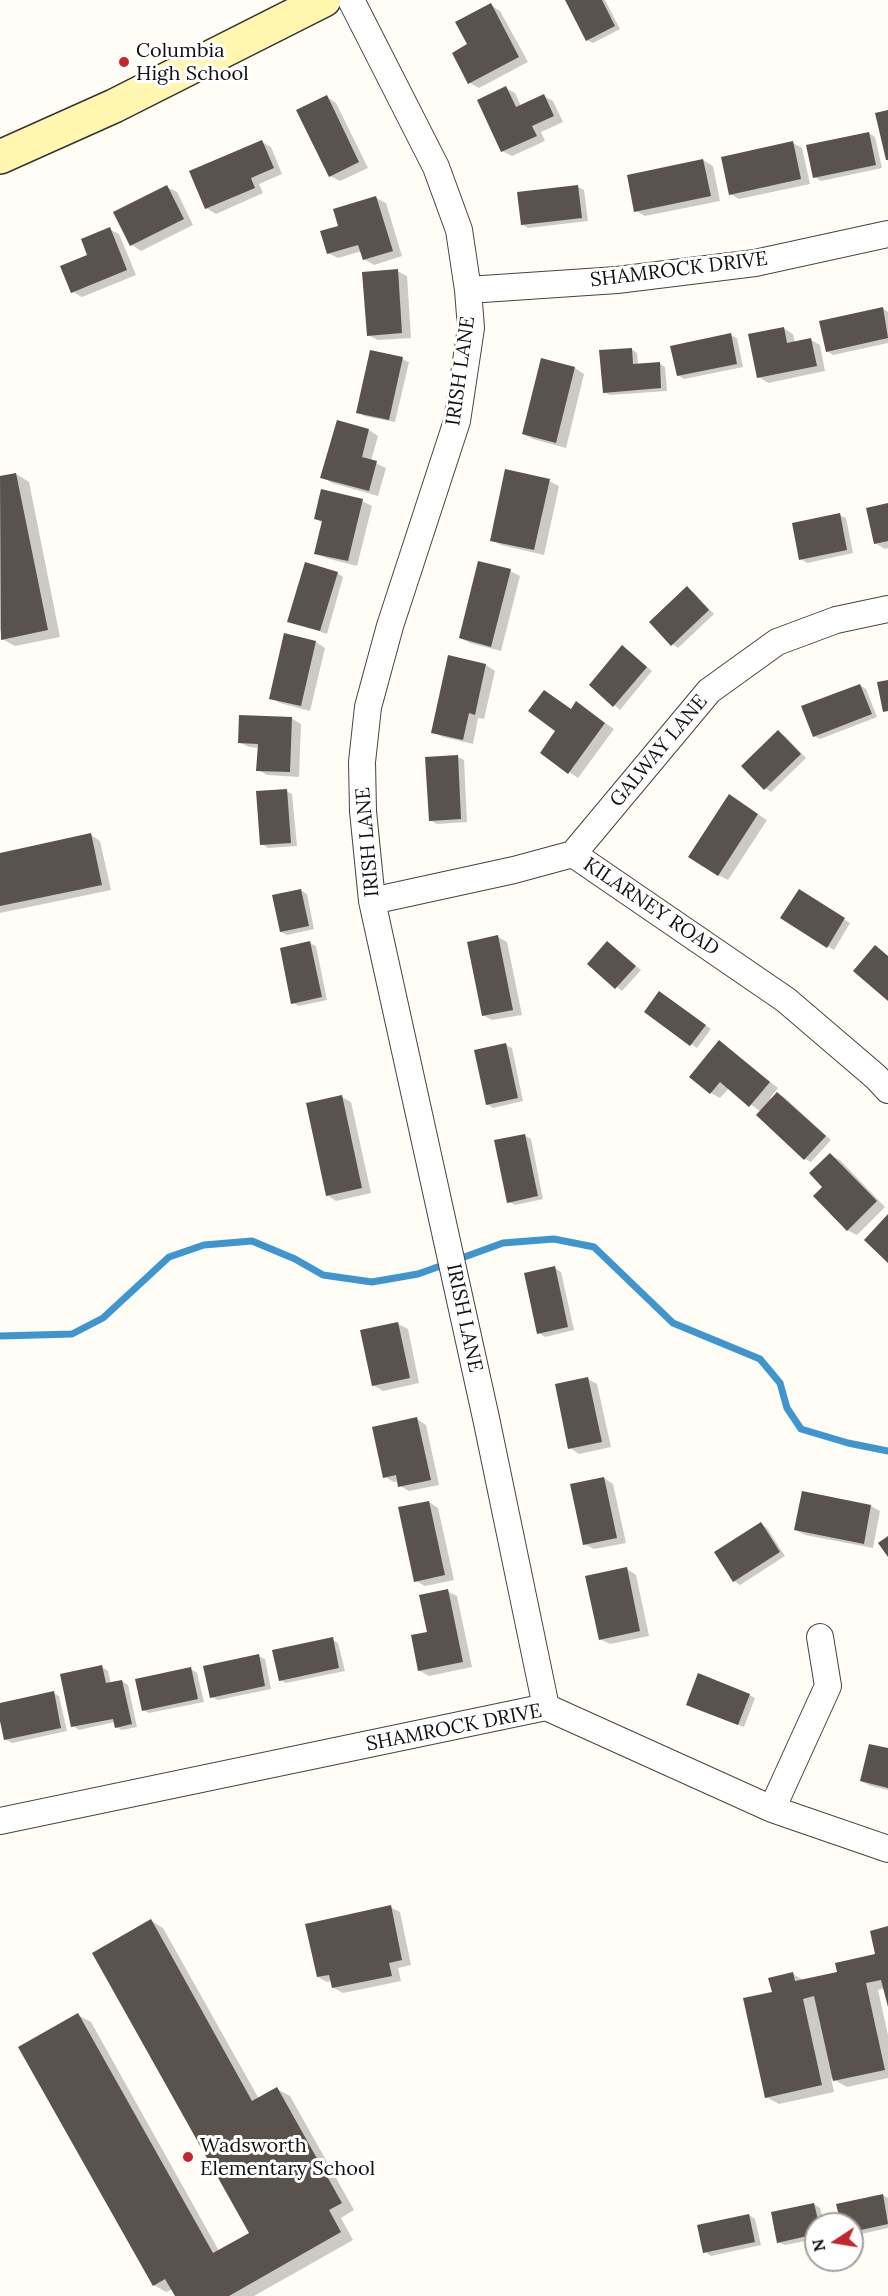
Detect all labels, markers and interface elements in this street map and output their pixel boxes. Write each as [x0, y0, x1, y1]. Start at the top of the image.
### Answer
place label: Columbia High School [136, 39, 249, 86]
marker: Columbia High School [117, 55, 131, 69]
street label: SHAMROCK DRIVE [589, 247, 769, 293]
street label: IRISH LANE [441, 315, 481, 427]
street label: GALWAY LANE [605, 690, 713, 812]
street label: IRISH LANE [351, 786, 385, 898]
street label: KILARNEY ROAD [579, 853, 723, 961]
street label: IRISH LANE [441, 1262, 487, 1374]
street label: SHAMROCK DRIVE [364, 1699, 544, 1757]
place label: Wadsworth Elementary School [200, 2134, 375, 2181]
marker: Wadsworth Elementary School [181, 2150, 195, 2164]
north arrow [804, 2212, 864, 2272]
text: N [807, 2237, 829, 2253]

